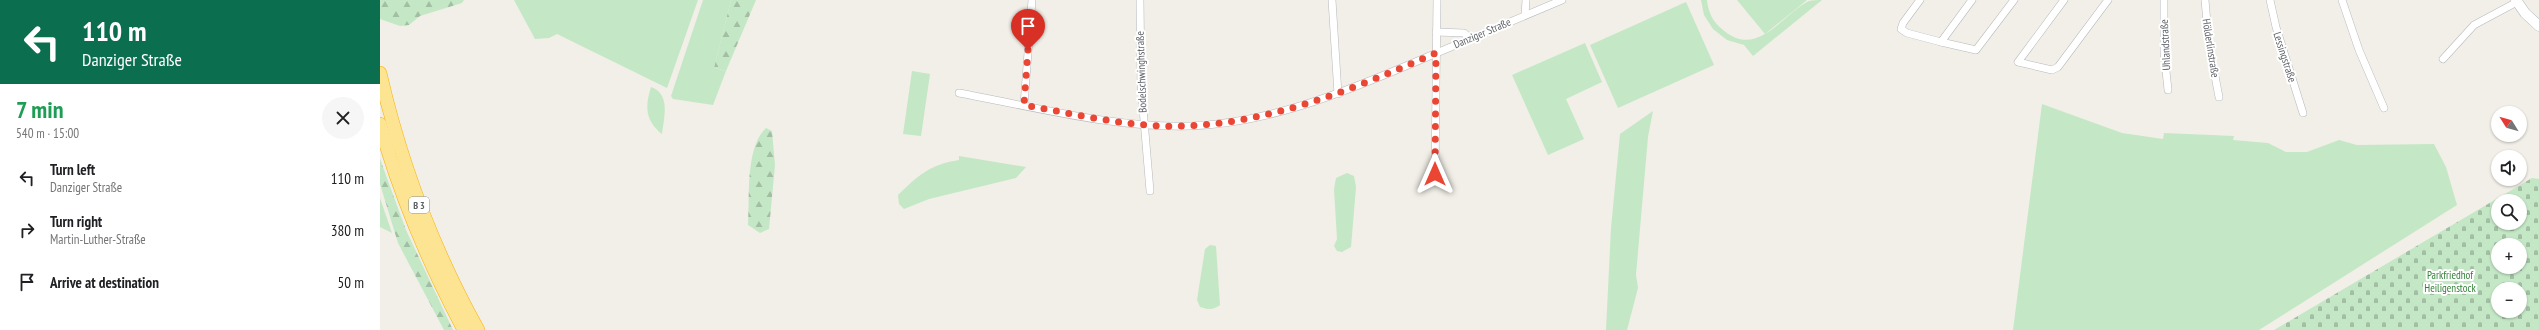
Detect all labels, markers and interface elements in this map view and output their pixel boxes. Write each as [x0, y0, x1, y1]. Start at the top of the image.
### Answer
pin [1011, 9, 1045, 50]
text: 110 m [82, 12, 146, 49]
street label: Danziger Straße [1451, 14, 1513, 51]
icon: arrive [1017, 15, 1039, 37]
icon: left [16, 16, 68, 68]
street label: Hölderlinstraße [2199, 18, 2223, 79]
street label: Uhlandstraße [2157, 19, 2173, 71]
street label: Lessingstraße [2270, 30, 2300, 84]
street label: Bodelschwinghstraße [1133, 31, 1149, 113]
text: Danziger Straße [82, 48, 182, 71]
text: 7 min [16, 94, 63, 125]
button: close [322, 97, 364, 139]
north arrow [2491, 106, 2527, 142]
map controls [2491, 106, 2527, 318]
text: 540 m · 15:00 [16, 125, 79, 142]
button: sound [2491, 150, 2527, 186]
position arrow [1414, 153, 1456, 195]
text: Turn left [50, 160, 95, 179]
icon: left [16, 167, 38, 189]
text: 110 m [331, 169, 364, 188]
text: Danziger Straße [50, 179, 122, 196]
button: search [2491, 194, 2527, 230]
road number: B 3 [409, 197, 429, 213]
text: Turn right [50, 212, 102, 231]
icon: right [16, 219, 38, 241]
text: 380 m [331, 221, 364, 240]
text: Martin-Luther-Straße [50, 231, 146, 248]
button: + [2491, 238, 2527, 274]
park label: Parkfriedhof Heiligenstock [2424, 268, 2476, 295]
icon: arrive [16, 271, 38, 293]
text: Arrive at destination [50, 273, 159, 292]
text: 50 m [338, 273, 364, 292]
button: − [2491, 282, 2527, 318]

